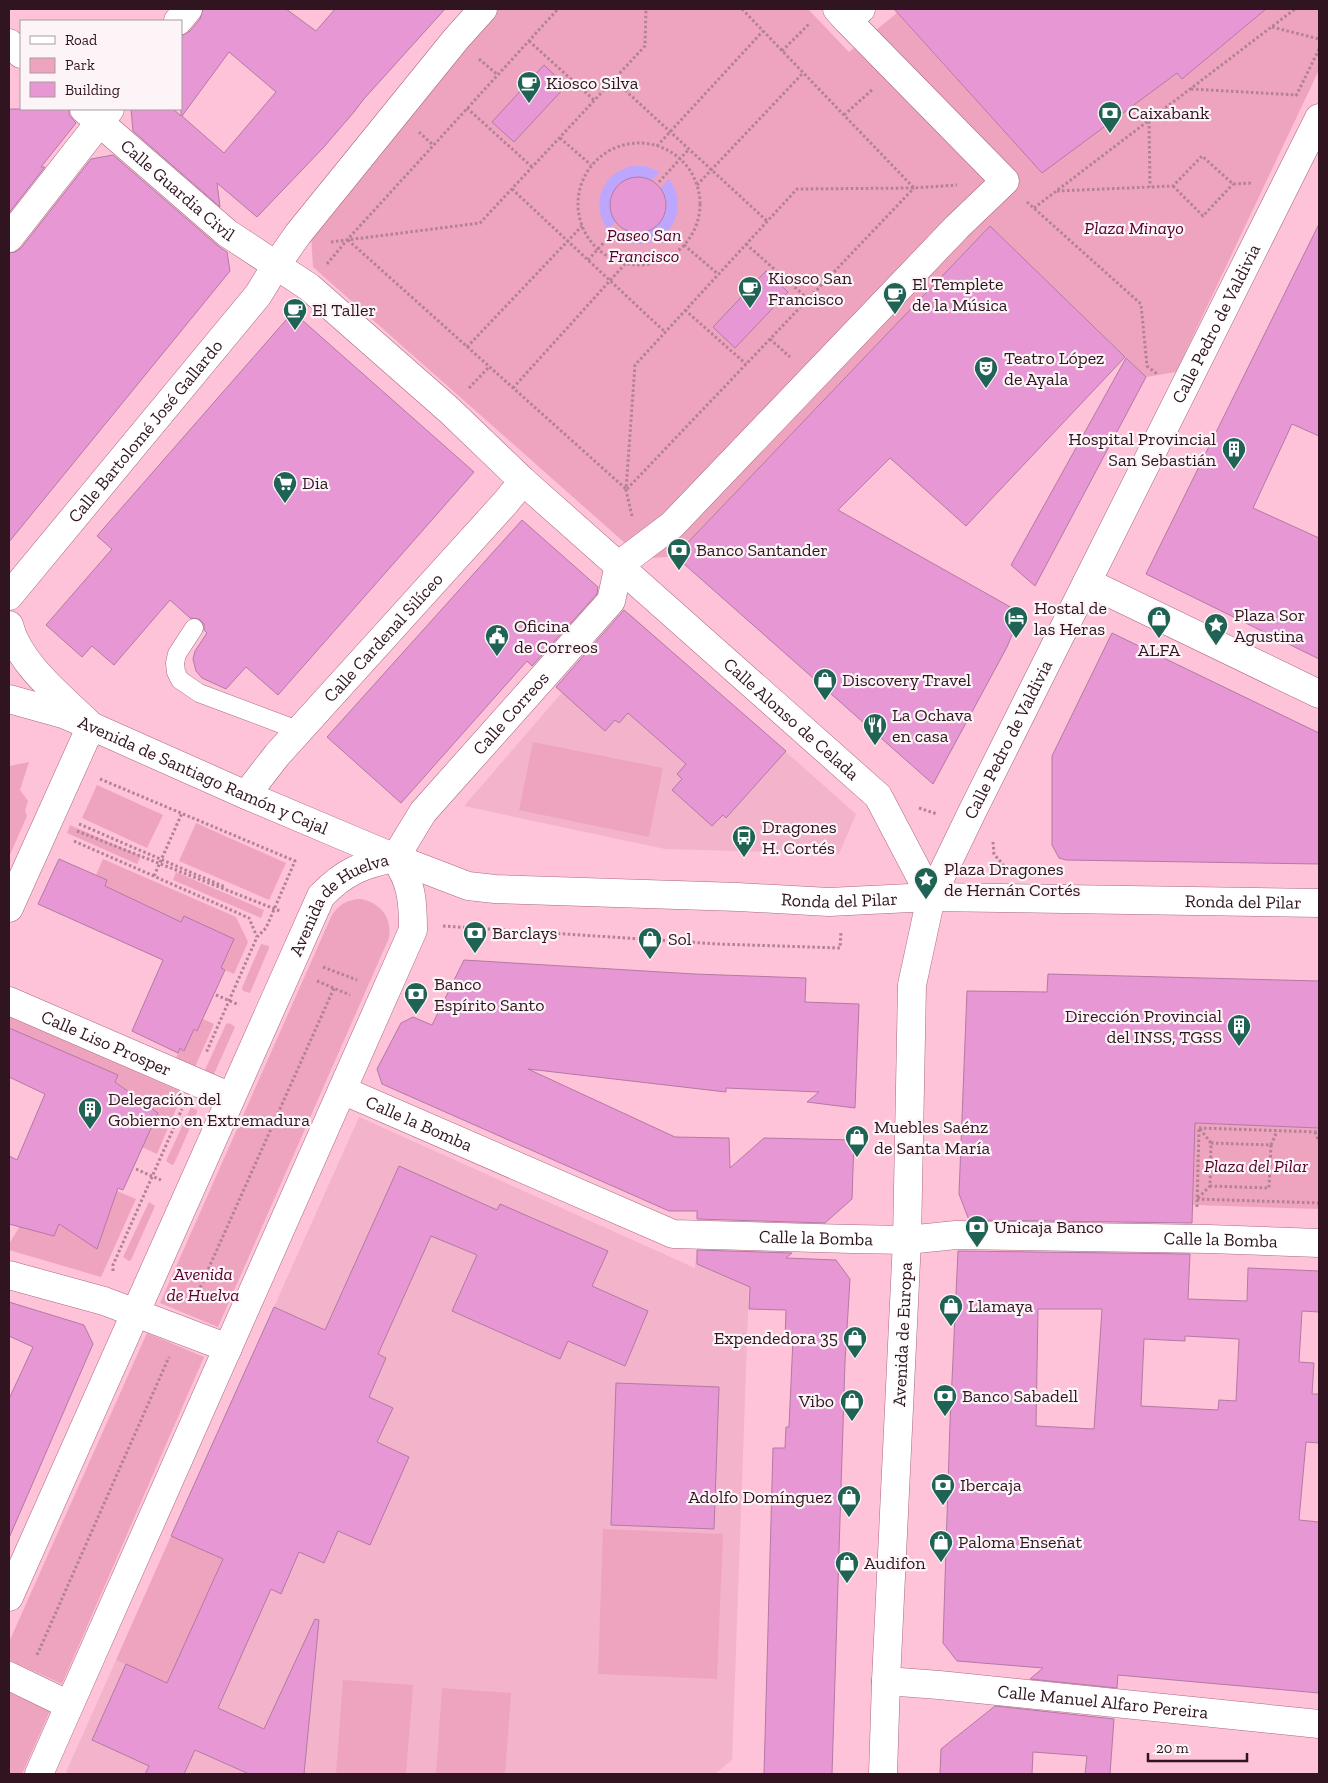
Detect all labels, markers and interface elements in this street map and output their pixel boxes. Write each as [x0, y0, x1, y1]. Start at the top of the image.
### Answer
legend [20, 20, 182, 110]
text: Road [65, 31, 98, 49]
text: Park [65, 56, 95, 74]
cafe icon: Kiosco Silva [516, 70, 542, 104]
place label: Kiosco Silva [546, 72, 639, 94]
text: Building [65, 81, 120, 99]
bank icon: Caixabank [1097, 100, 1123, 134]
place label: Caixabank [1128, 102, 1210, 124]
street label: Calle Guardia Civil [116, 135, 239, 246]
park label: Plaza Minayo [1084, 217, 1184, 239]
park label: Paseo San Francisco [607, 224, 681, 267]
street label: Calle Pedro de Valdivia [1167, 240, 1265, 407]
place label: Kiosco San Francisco [768, 267, 853, 310]
place label: El Templete de la Música [912, 273, 1008, 316]
cafe icon: Kiosco San Francisco [737, 275, 763, 309]
cafe icon: El Templete de la Música [882, 281, 908, 315]
cafe icon: El Taller [282, 297, 308, 331]
place label: El Taller [312, 299, 376, 321]
street label: Calle Bartolomé José Gallardo [63, 335, 227, 527]
place label: Teatro López de Ayala [1004, 347, 1104, 390]
theatre icon: Teatro López de Ayala [973, 355, 999, 389]
place label: Hospital Provincial San Sebastián [1068, 428, 1217, 471]
building icon: Hospital Provincial San Sebastián [1221, 436, 1247, 470]
supermarket icon: Dia [272, 470, 298, 504]
place label: Dia [302, 472, 329, 494]
bank icon: Banco Santander [666, 537, 692, 571]
place label: Banco Santander [696, 539, 828, 561]
street label: Calle Cardenal Silíceo [319, 568, 448, 707]
place label: Hostal de las Heras [1034, 597, 1107, 640]
place label: Plaza Sor Agustina [1234, 604, 1305, 647]
hotel icon: Hostal de las Heras [1003, 605, 1029, 639]
shop icon: ALFA [1146, 605, 1172, 639]
place icon: Plaza Sor Agustina [1203, 612, 1229, 646]
place label: Oficina de Correos [514, 615, 598, 658]
public building icon: Oficina de Correos [484, 623, 510, 657]
place label: ALFA [1138, 639, 1180, 661]
street label: Calle Alonso de Celada [719, 653, 864, 785]
street label: Calle Pedro de Valdivia [959, 656, 1057, 823]
street label: Calle Correos [468, 667, 554, 760]
shop icon: Discovery Travel [812, 667, 838, 701]
place label: Discovery Travel [842, 669, 971, 691]
place label: La Ochava en casa [892, 704, 973, 747]
street label: Avenida de Santiago Ramón y Cajal [75, 711, 332, 840]
restaurant icon: La Ochava en casa [862, 712, 888, 746]
place label: Dragones H. Cortés [762, 816, 837, 859]
bus stop icon: Dragones H. Cortés [731, 824, 757, 858]
street label: Avenida de Huelva [285, 848, 391, 960]
place label: Plaza Dragones de Hernán Cortés [944, 858, 1081, 901]
place icon: Plaza Dragones de Hernán Cortés [913, 866, 939, 900]
street label: Ronda del Pilar [780, 888, 898, 913]
street label: Ronda del Pilar [1185, 890, 1302, 914]
bank icon: Barclays [462, 920, 488, 954]
place label: Barclays [492, 922, 558, 944]
shop icon: Sol [637, 926, 663, 960]
place label: Sol [668, 928, 692, 950]
place label: Banco Espírito Santo [434, 973, 545, 1016]
bank icon: Banco Espírito Santo [403, 981, 429, 1015]
street label: Calle Liso Prosper [38, 1005, 175, 1081]
place label: Dirección Provincial del INSS, TGSS [1065, 1005, 1222, 1048]
building icon: Dirección Provincial del INSS, TGSS [1226, 1013, 1252, 1047]
place label: Delegación del Gobierno en Extremadura [108, 1088, 310, 1131]
street label: Calle la Bomba [362, 1091, 476, 1156]
building icon: Delegación del Gobierno en Extremadura [77, 1096, 103, 1130]
place label: Muebles Saénz de Santa María [874, 1116, 990, 1159]
shop icon: Muebles Saénz de Santa María [844, 1124, 870, 1158]
park label: Plaza del Pilar [1204, 1155, 1309, 1177]
bank icon: Unicaja Banco [964, 1214, 990, 1248]
place label: Unicaja Banco [994, 1216, 1104, 1238]
street label: Calle la Bomba [759, 1225, 873, 1250]
street label: Calle la Bomba [1163, 1227, 1278, 1253]
street label: Avenida de Europa [888, 1261, 917, 1407]
park label: Avenida de Huelva [167, 1263, 239, 1306]
shop icon: Llamaya [938, 1293, 964, 1327]
place label: Llamaya [968, 1295, 1033, 1317]
shop icon: Expendedora 35 [842, 1325, 868, 1359]
place label: Expendedora 35 [714, 1327, 838, 1349]
bank icon: Banco Sabadell [932, 1383, 958, 1417]
place label: Banco Sabadell [962, 1385, 1078, 1407]
shop icon: Vibo [839, 1388, 865, 1422]
place label: Vibo [798, 1390, 834, 1412]
bank icon: Ibercaja [930, 1472, 956, 1506]
place label: Ibercaja [960, 1474, 1022, 1496]
shop icon: Adolfo Domínguez [836, 1484, 862, 1518]
place label: Adolfo Domínguez [688, 1486, 832, 1508]
shop icon: Paloma Enseñat [928, 1529, 954, 1563]
place label: Paloma Enseñat [958, 1531, 1083, 1553]
shop icon: Audifon [834, 1550, 860, 1584]
place label: Audifon [864, 1552, 926, 1574]
street label: Calle Manuel Alfaro Pereira [997, 1680, 1210, 1724]
scale bar [1148, 1730, 1247, 1762]
text: 20 m [1156, 1739, 1189, 1757]

